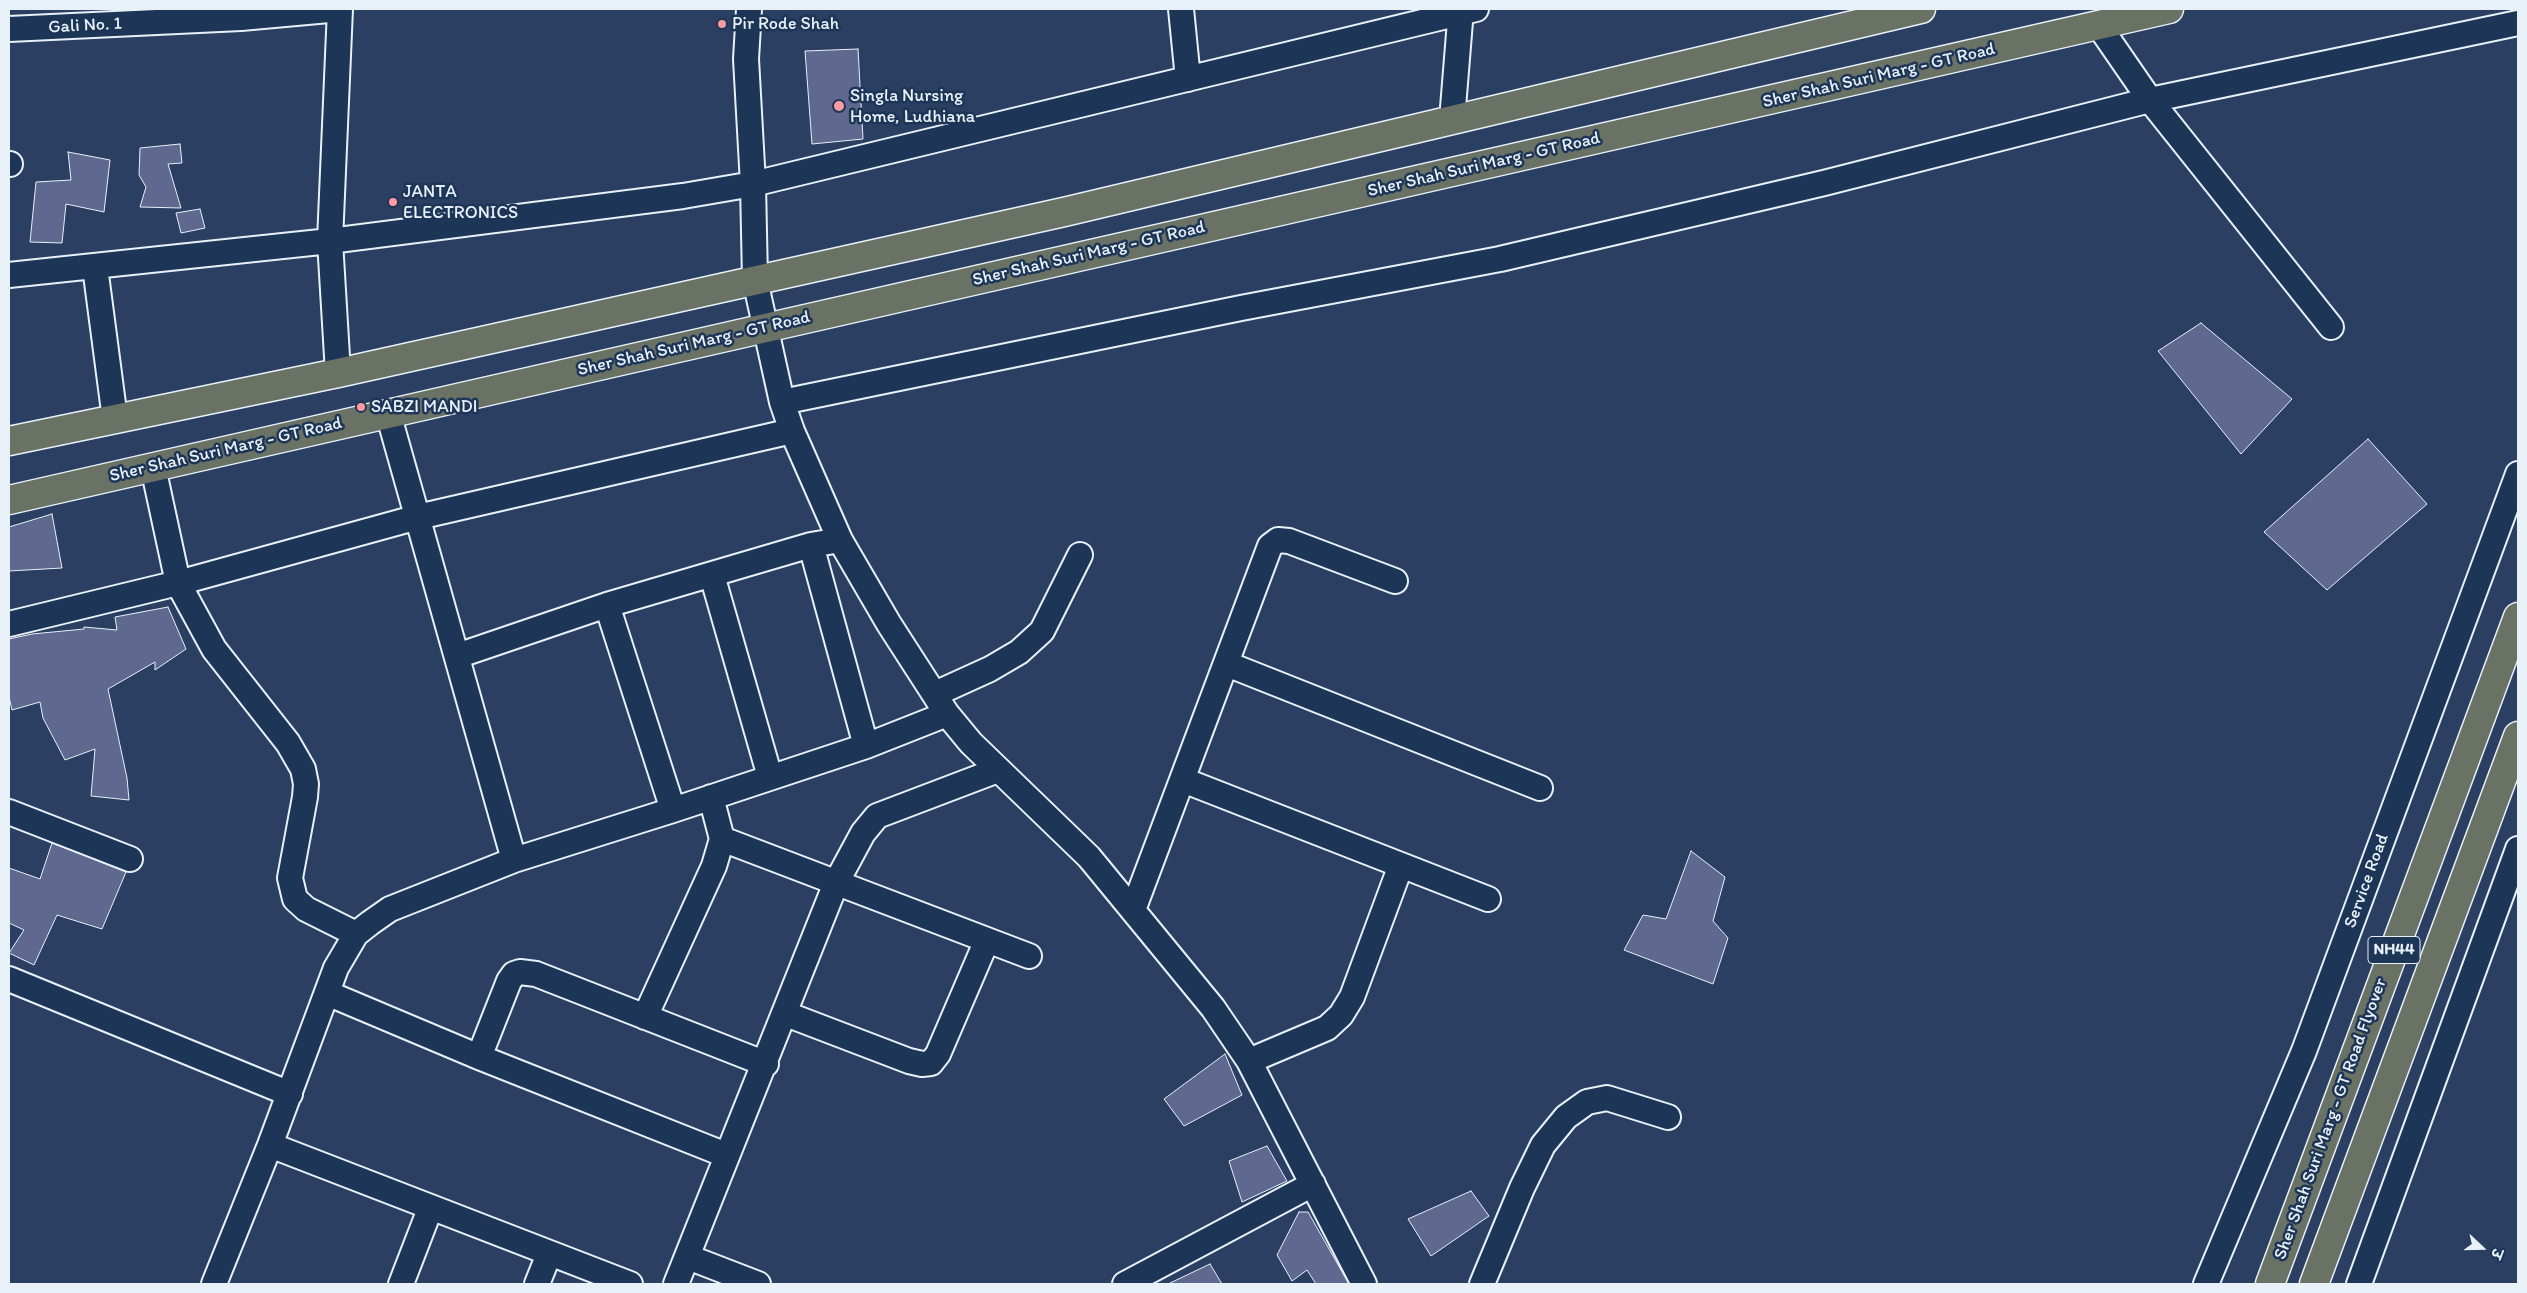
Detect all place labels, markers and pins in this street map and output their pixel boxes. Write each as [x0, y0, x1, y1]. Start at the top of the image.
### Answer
place label: Pir Rode Shah [732, 13, 839, 35]
marker: Pir Rode Shah [716, 18, 728, 30]
place label: Singla Nursing Home, Ludhiana [850, 85, 975, 128]
marker: Singla Nursing Home, Ludhiana [832, 99, 846, 113]
place label: JANTA ELECTRONICS [403, 181, 518, 223]
marker: JANTA ELECTRONICS [387, 196, 399, 208]
place label: SABZI MANDI [371, 396, 477, 418]
marker: SABZI MANDI [355, 401, 367, 413]

